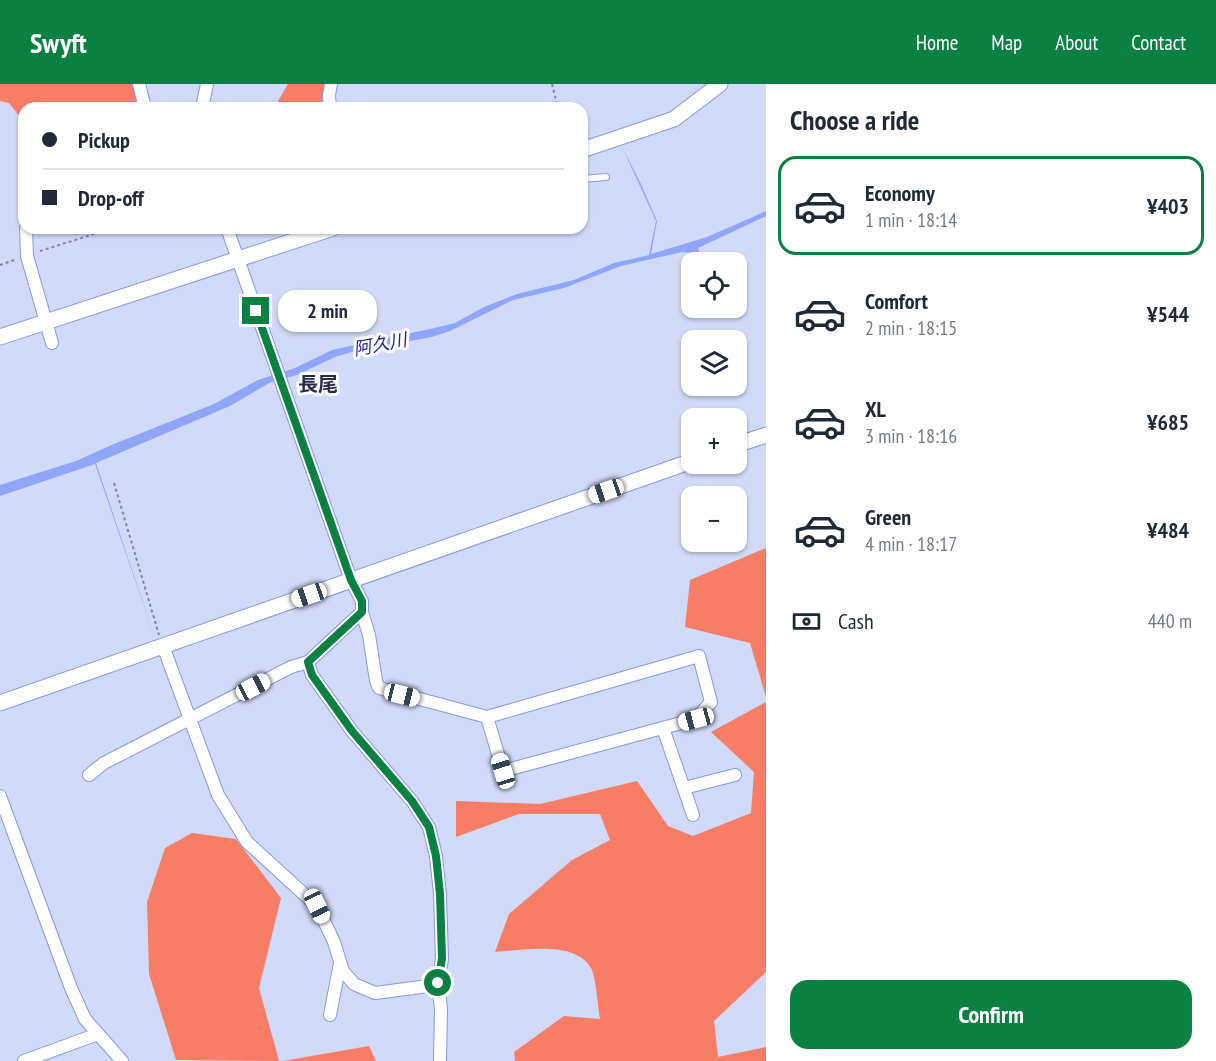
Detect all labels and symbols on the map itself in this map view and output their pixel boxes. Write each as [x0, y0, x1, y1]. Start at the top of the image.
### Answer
callout: 2 min [277, 290, 376, 332]
route end [242, 297, 269, 324]
water label: 阿久川 [351, 327, 411, 360]
district label: 長尾 [298, 371, 338, 397]
car [586, 477, 626, 505]
car [289, 581, 329, 609]
car [233, 671, 273, 703]
car [382, 682, 422, 708]
car [676, 706, 716, 732]
car [489, 751, 517, 791]
car [301, 886, 333, 926]
route start [424, 969, 451, 996]

